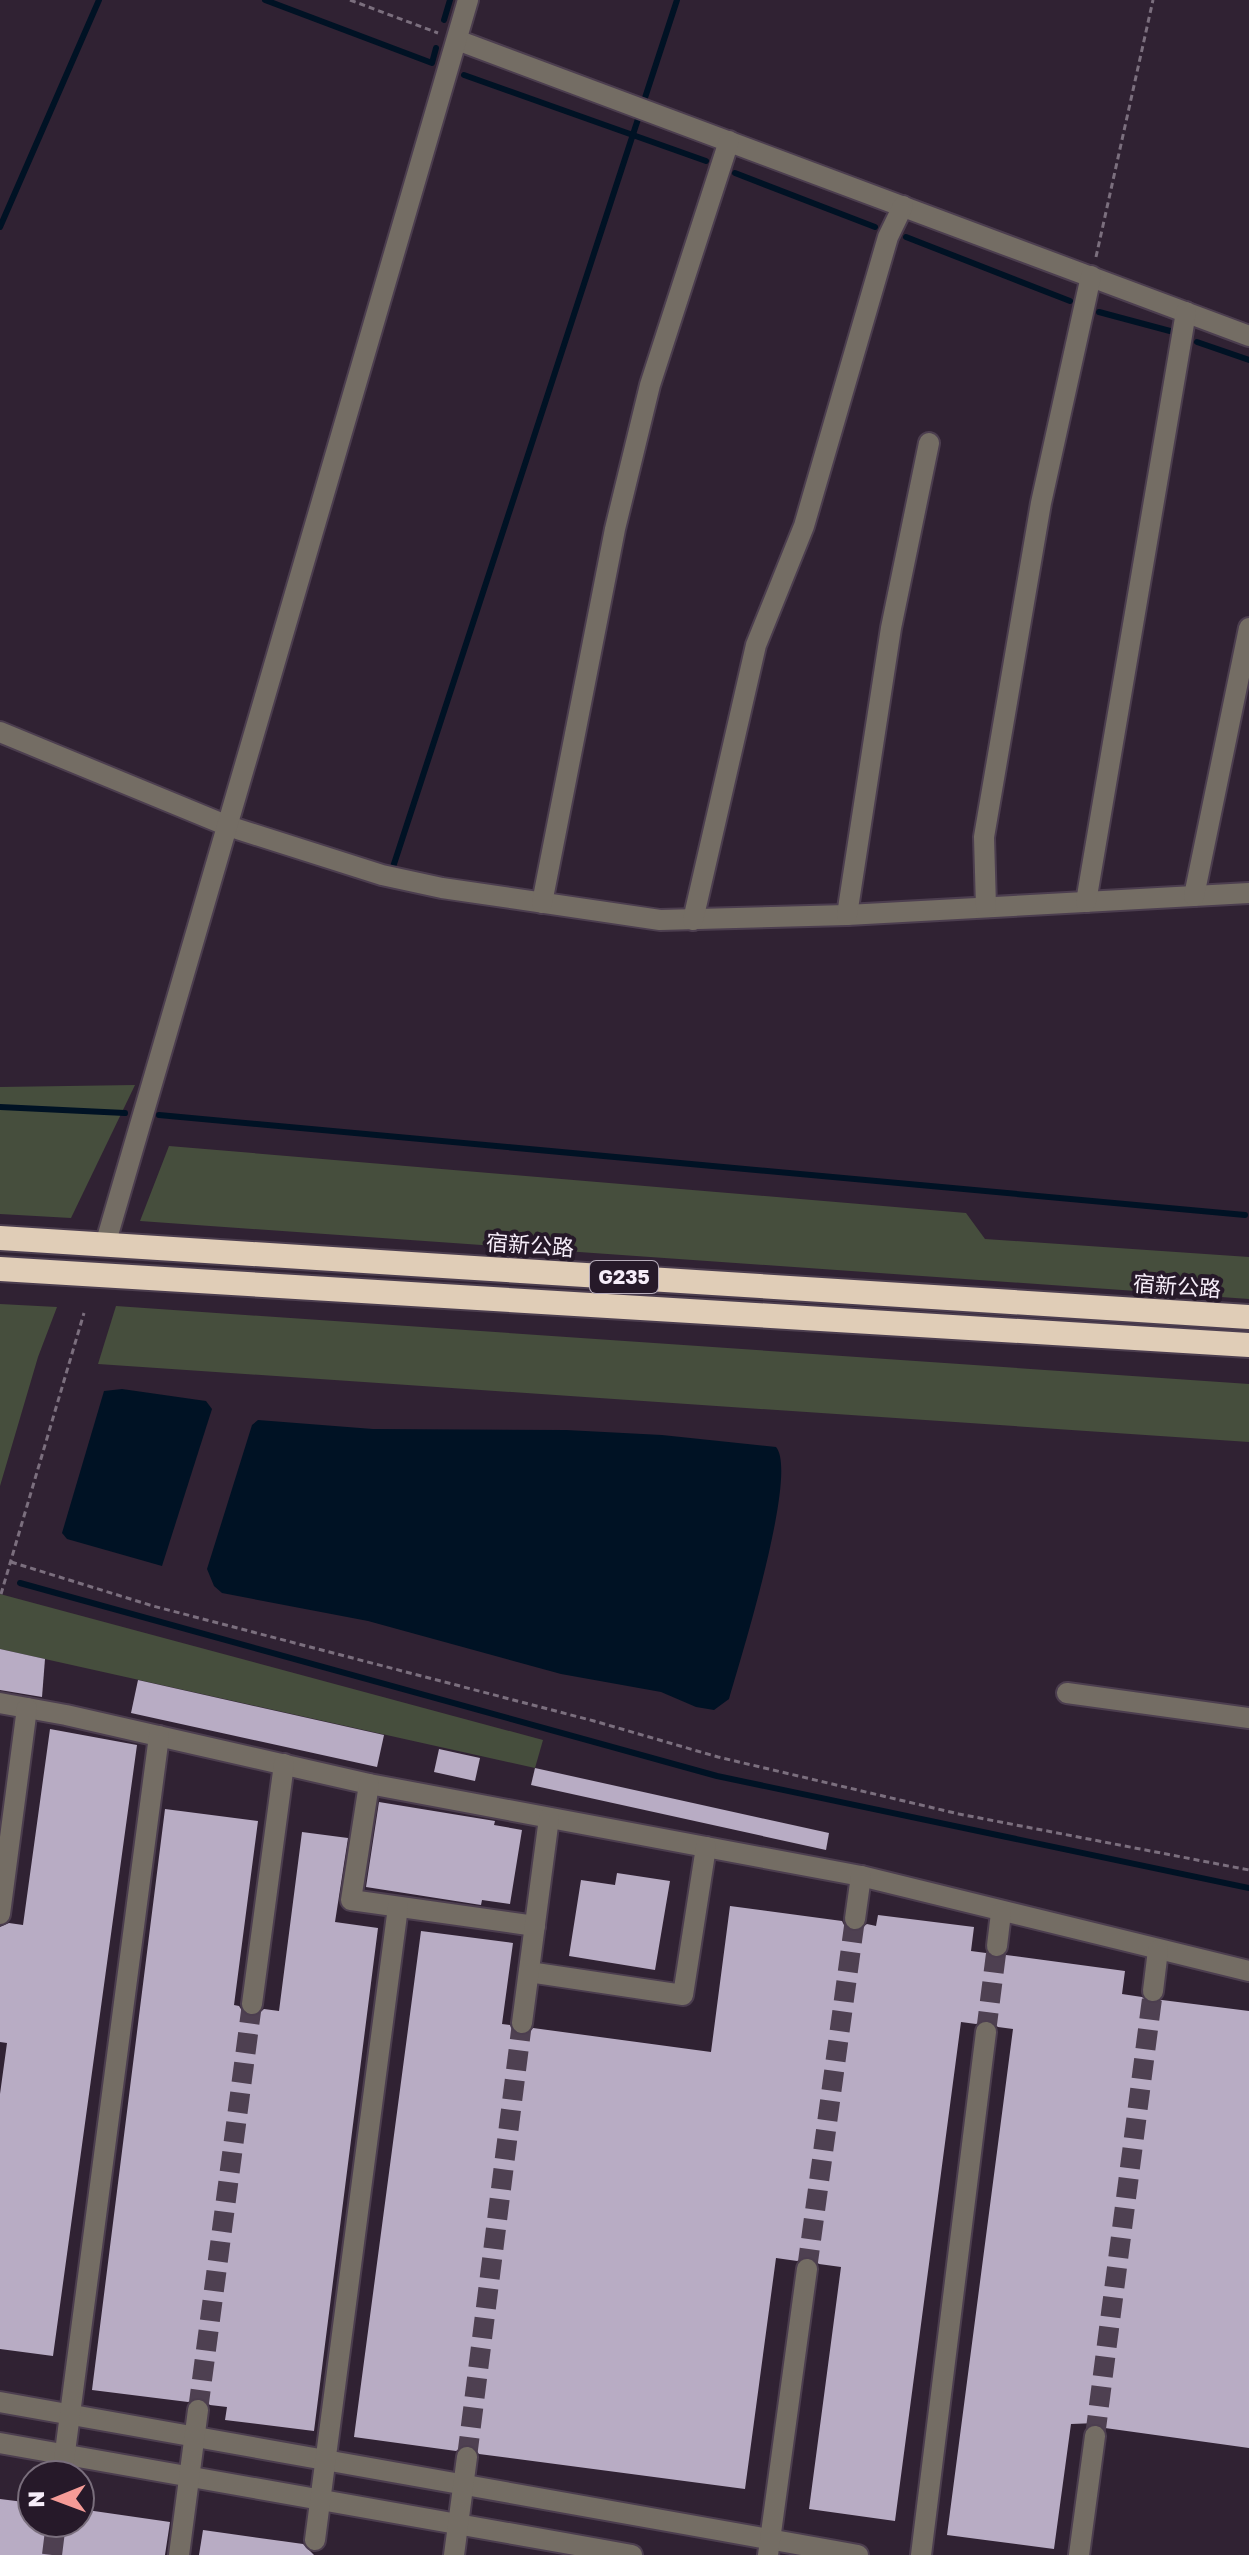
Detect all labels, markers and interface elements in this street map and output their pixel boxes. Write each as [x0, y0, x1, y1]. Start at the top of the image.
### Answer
street label: 宿新公路 [485, 1228, 575, 1261]
road number: G235 [590, 1261, 658, 1293]
street label: 宿新公路 [1132, 1269, 1222, 1302]
north arrow [16, 2459, 96, 2539]
text: N [22, 2491, 49, 2508]

